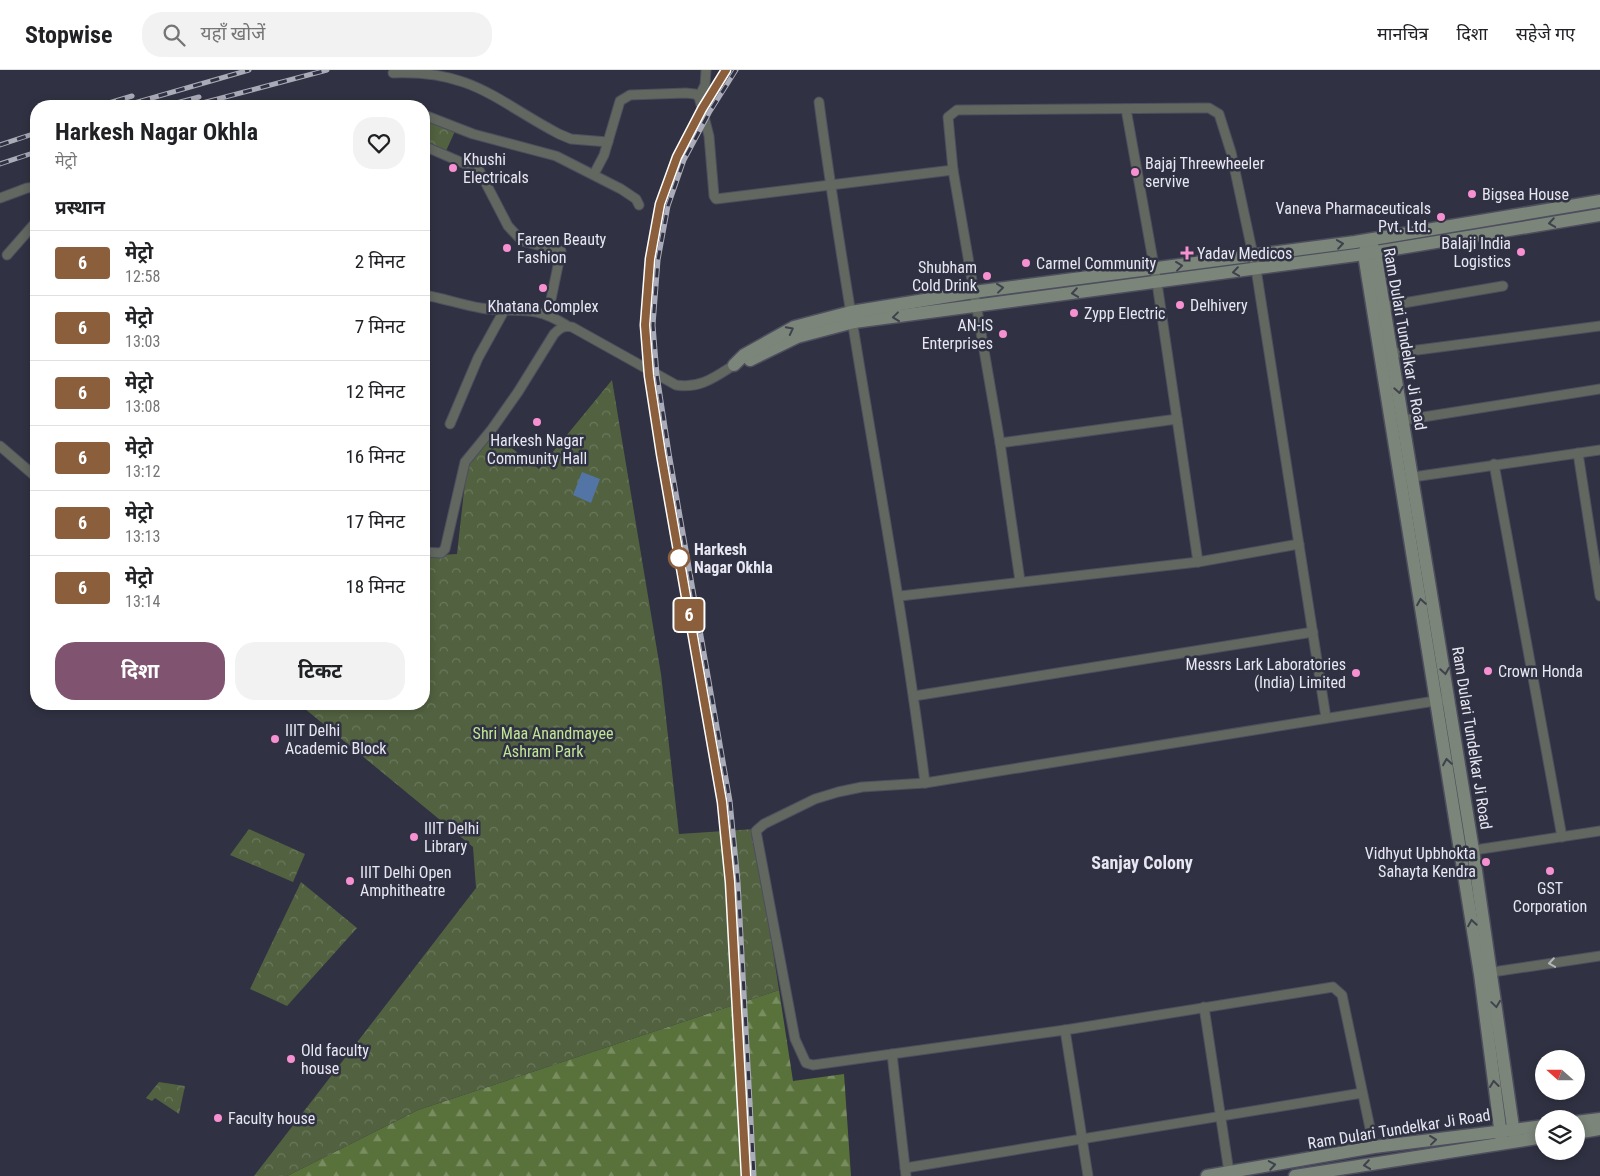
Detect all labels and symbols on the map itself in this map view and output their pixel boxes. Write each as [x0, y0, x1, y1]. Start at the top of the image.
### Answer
place label: Khushi Electricals [463, 150, 529, 187]
place label: Bajaj Threewheeler servive [1145, 154, 1265, 191]
marker: Khushi Electricals [447, 162, 459, 174]
marker: Bajaj Threewheeler servive [1129, 166, 1141, 178]
place label: Bigsea House [1482, 185, 1569, 204]
marker: Bigsea House [1466, 188, 1478, 200]
place label: Vaneva Pharmaceuticals Pvt. Ltd. [1276, 199, 1431, 236]
marker: Vaneva Pharmaceuticals Pvt. Ltd. [1435, 211, 1447, 223]
one-way arrow [1548, 218, 1556, 228]
place label: Fareen Beauty Fashion [517, 230, 607, 267]
place label: Balaji India Logistics [1441, 234, 1511, 271]
one-way arrow [1336, 239, 1344, 250]
marker: Fareen Beauty Fashion [501, 242, 513, 254]
place label: Yadav Medicos [1197, 244, 1292, 263]
street label: Ram Dulari Tundelkar Ji Road [1380, 246, 1430, 432]
marker: Balaji India Logistics [1515, 246, 1527, 258]
marker: Yadav Medicos [1181, 247, 1193, 259]
place label: Carmel Community [1036, 254, 1157, 273]
marker: Carmel Community [1020, 257, 1032, 269]
place label: Shubham Cold Drink [912, 258, 978, 295]
one-way arrow [1175, 261, 1183, 272]
one-way arrow [1231, 266, 1239, 277]
marker: Shubham Cold Drink [981, 270, 993, 282]
marker: Khatana Complex [537, 282, 549, 294]
one-way arrow [996, 283, 1004, 294]
one-way arrow [1070, 288, 1079, 298]
place label: Delhivery [1190, 296, 1248, 315]
place label: Khatana Complex [488, 297, 598, 316]
marker: Delhivery [1174, 299, 1186, 311]
place label: Zypp Electric [1084, 304, 1165, 323]
marker: Zypp Electric [1068, 307, 1080, 319]
one-way arrow [892, 311, 900, 322]
place label: AN-IS Enterprises [922, 316, 993, 353]
one-way arrow [785, 326, 794, 336]
marker: AN-IS Enterprises [997, 328, 1009, 340]
one-way arrow [1393, 385, 1403, 394]
marker: Harkesh Nagar Community Hall [531, 416, 543, 428]
place label: Harkesh Nagar Community Hall [487, 431, 587, 468]
place label: Harkesh Nagar Okhla [694, 540, 773, 577]
marker: Harkesh Nagar Okhla [668, 547, 690, 569]
one-way arrow [1416, 598, 1427, 606]
line badge: 6 [673, 599, 705, 631]
street label: Ram Dulari Tundelkar Ji Road [1448, 645, 1496, 831]
place label: Messrs Lark Laboratories (India) Limited [1186, 655, 1346, 692]
place label: Crown Honda [1498, 662, 1583, 681]
marker: Crown Honda [1482, 665, 1494, 677]
marker: Messrs Lark Laboratories (India) Limited [1350, 667, 1362, 679]
one-way arrow [1439, 667, 1449, 675]
place label: IIIT Delhi Academic Block [285, 721, 387, 758]
park label: Shri Maa Anandmayee Ashram Park [473, 724, 613, 761]
marker: IIIT Delhi Academic Block [269, 733, 281, 745]
one-way arrow [1442, 758, 1452, 767]
place label: IIIT Delhi Library [424, 819, 479, 856]
marker: IIIT Delhi Library [408, 831, 420, 843]
place label: Vidhyut Upbhokta Sahayta Kendra [1365, 844, 1476, 881]
district label: Sanjay Colony [1091, 852, 1193, 873]
marker: Vidhyut Upbhokta Sahayta Kendra [1480, 856, 1492, 868]
place label: IIIT Delhi Open Amphitheatre [360, 863, 452, 900]
marker: GST Corporation [1544, 865, 1556, 877]
marker: IIIT Delhi Open Amphitheatre [344, 875, 356, 887]
place label: GST Corporation [1513, 879, 1587, 916]
one-way arrow [1467, 919, 1477, 927]
one-way arrow [1547, 958, 1556, 968]
one-way arrow [1490, 1001, 1501, 1009]
place label: Old faculty house [301, 1041, 369, 1078]
north arrow [1535, 1050, 1585, 1100]
marker: Old faculty house [285, 1053, 297, 1065]
one-way arrow [1489, 1080, 1500, 1088]
street label: Ram Dulari Tundelkar Ji Road [1306, 1105, 1492, 1153]
place label: Faculty house [228, 1109, 315, 1128]
marker: Faculty house [212, 1112, 224, 1124]
one-way arrow [1429, 1135, 1437, 1146]
one-way arrow [1363, 1160, 1372, 1170]
one-way arrow [1268, 1161, 1277, 1171]

